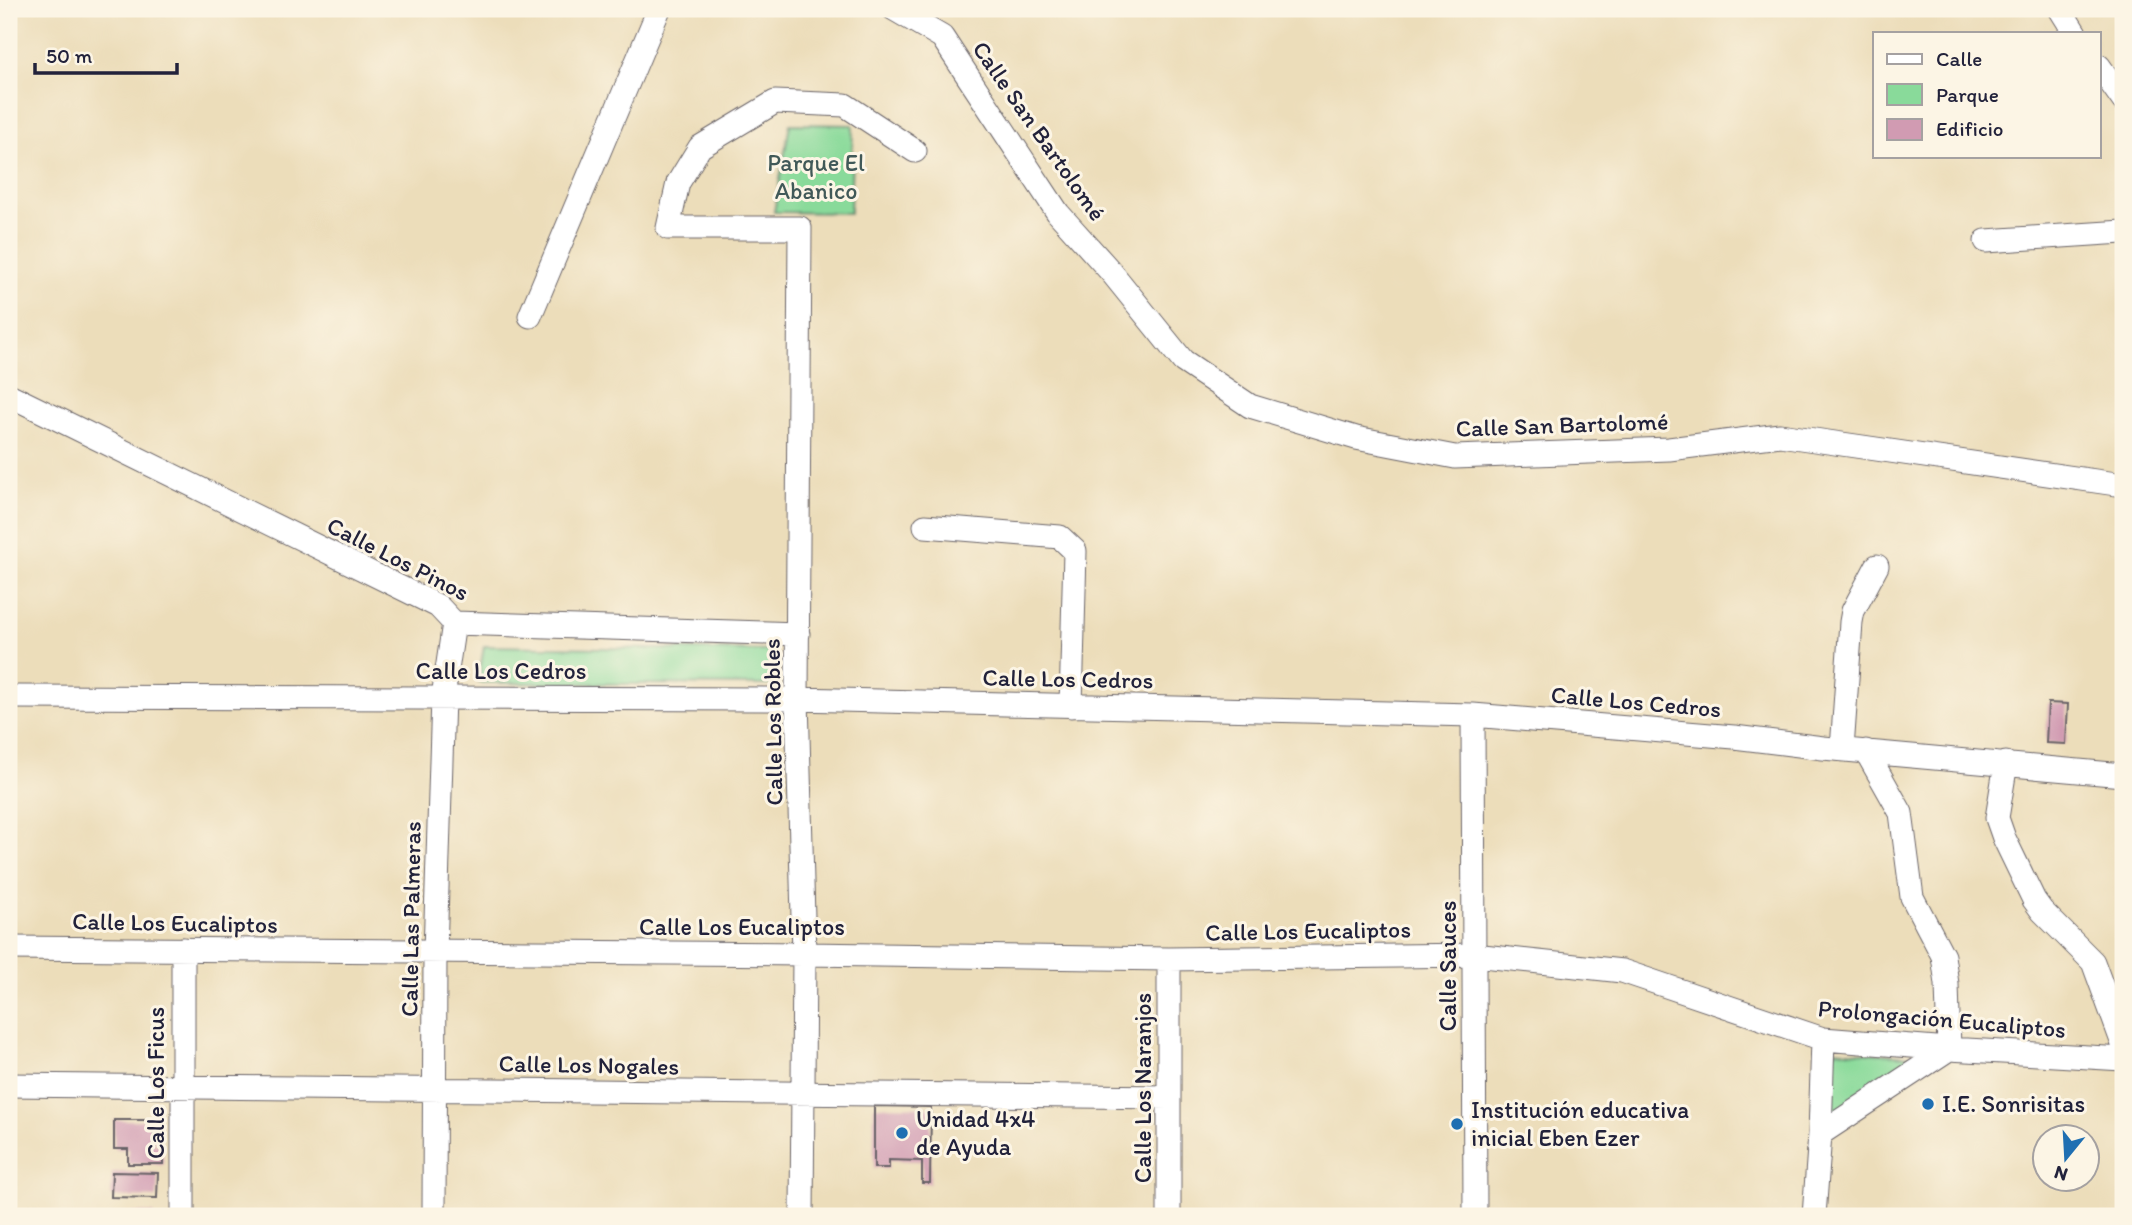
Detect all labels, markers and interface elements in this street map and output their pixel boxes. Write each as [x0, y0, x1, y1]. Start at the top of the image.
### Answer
scale bar [35, 32, 177, 76]
legend [1873, 32, 2100, 158]
street label: Calle San Bartolomé [966, 35, 1112, 226]
text: 50 m [46, 43, 93, 68]
text: Calle [1936, 46, 1982, 71]
text: Parque [1936, 82, 1999, 107]
text: Edificio [1936, 116, 2004, 141]
park label: Parque El Abanico [767, 148, 865, 205]
street label: Calle San Bartolomé [1455, 406, 1669, 443]
street label: Calle Los Pinos [322, 510, 474, 607]
street label: Calle Los Robles [757, 638, 788, 806]
street label: Calle Los Cedros [416, 656, 587, 685]
street label: Calle Los Cedros [982, 663, 1154, 694]
street label: Calle Los Cedros [1550, 680, 1722, 723]
street label: Calle Las Palmeras [394, 821, 427, 1017]
street label: Calle Sauces [1433, 901, 1462, 1031]
street label: Calle Los Eucaliptos [72, 906, 278, 939]
street label: Calle Los Eucaliptos [639, 912, 845, 941]
street label: Calle Los Eucaliptos [1205, 914, 1411, 947]
street label: Calle Los Naranjos [1128, 993, 1157, 1183]
street label: Prolongación Eucaliptos [1817, 993, 2067, 1044]
street label: Calle Los Ficus [141, 1007, 170, 1159]
street label: Calle Los Nogales [498, 1048, 680, 1081]
place label: I.E. Sonrisitas [1942, 1089, 2085, 1118]
place label: Institución educativa inicial Eben Ezer [1471, 1095, 1689, 1152]
marker: I.E. Sonrisitas [1920, 1096, 1936, 1112]
place label: Unidad 4x4 de Ayuda [916, 1104, 1035, 1161]
marker: Institución educativa inicial Eben Ezer [1449, 1116, 1465, 1132]
north arrow [2030, 1124, 2100, 1194]
marker: Unidad 4x4 de Ayuda [894, 1125, 910, 1141]
text: N [2051, 1161, 2071, 1187]

